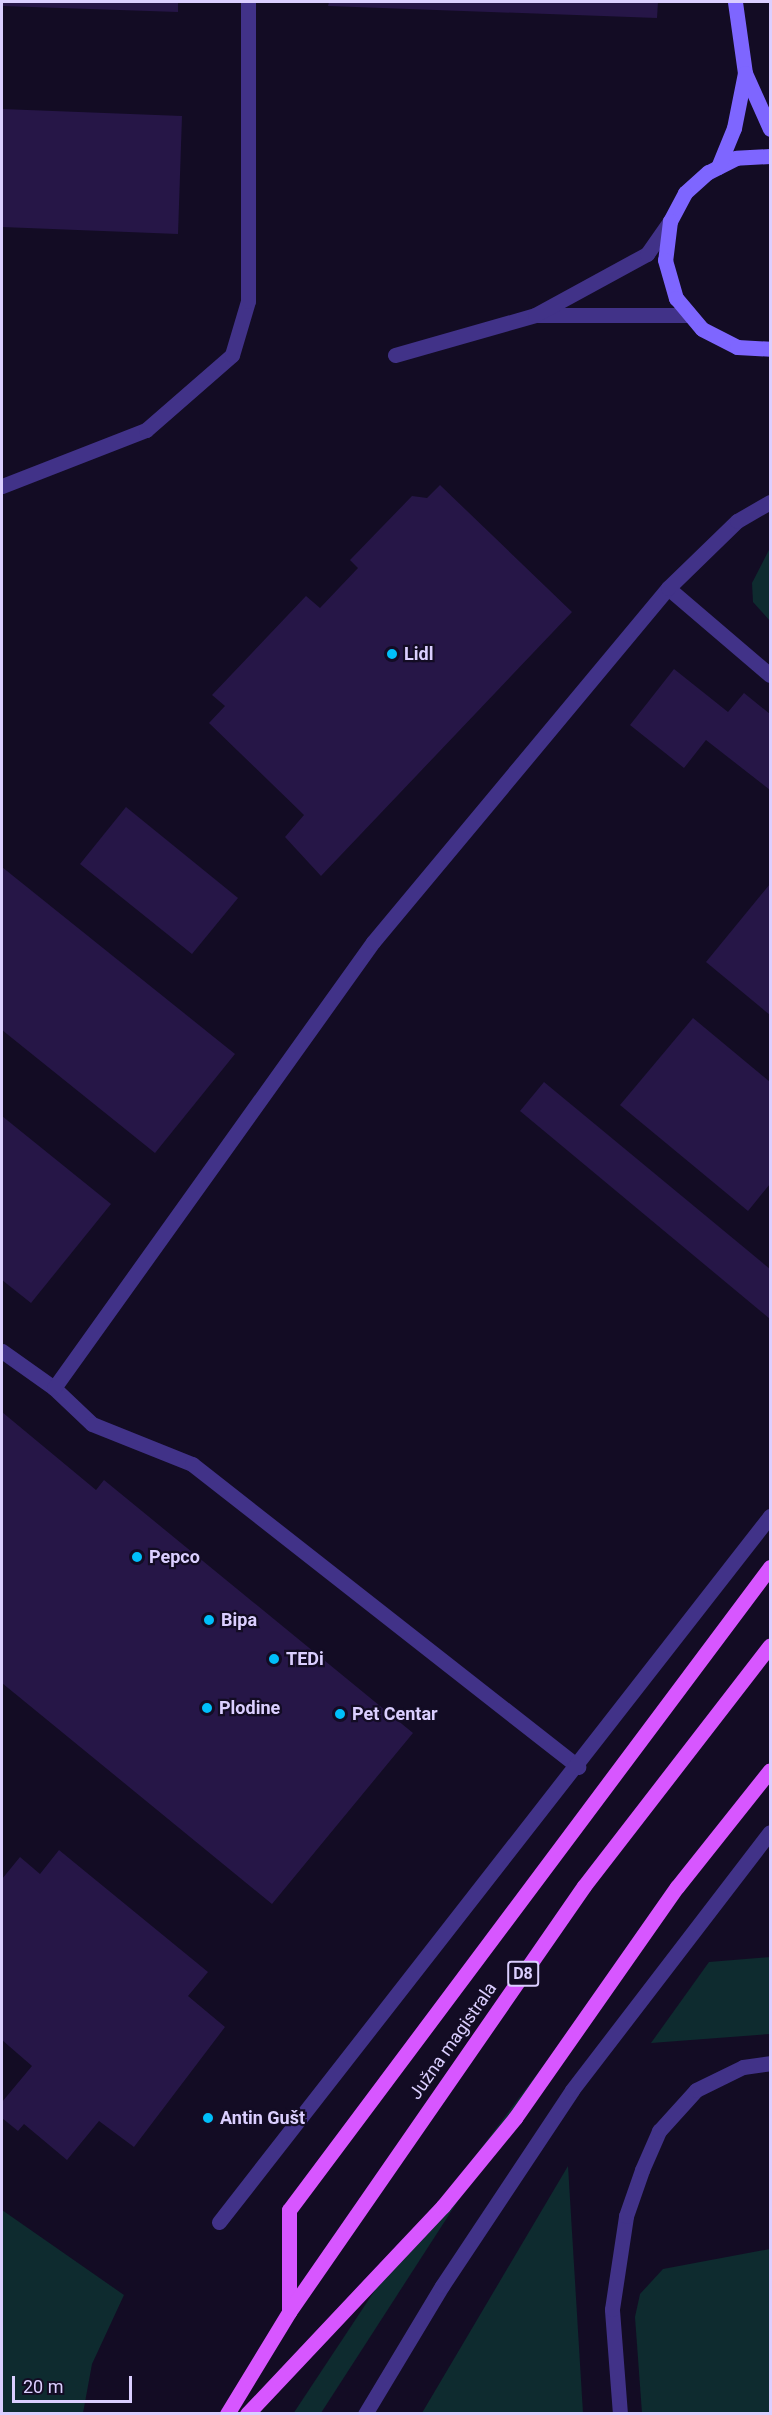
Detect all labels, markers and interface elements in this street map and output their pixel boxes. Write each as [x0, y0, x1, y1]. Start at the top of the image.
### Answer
place label: Lidl [404, 643, 433, 665]
marker: Lidl [385, 647, 399, 661]
place label: Pepco [149, 1546, 200, 1568]
marker: Pepco [130, 1550, 144, 1564]
place label: Bipa [221, 1609, 257, 1631]
marker: Bipa [202, 1613, 216, 1627]
place label: TEDi [286, 1648, 324, 1670]
marker: TEDi [267, 1652, 281, 1666]
place label: Plodine [219, 1697, 280, 1719]
marker: Plodine [200, 1701, 214, 1715]
place label: Pet Centar [352, 1703, 438, 1725]
marker: Pet Centar [333, 1707, 347, 1721]
road number: D8 [506, 1961, 540, 1987]
street label: Južna magistrala [405, 1978, 501, 2104]
place label: Antin Gušt [220, 2107, 305, 2129]
marker: Antin Gušt [201, 2111, 215, 2125]
scale bar [15, 2364, 135, 2402]
text: 20 m [23, 2376, 63, 2397]

